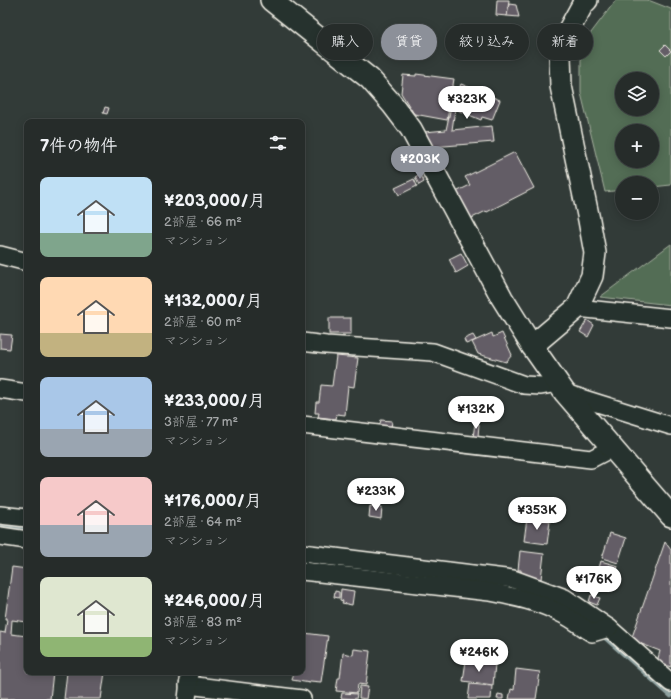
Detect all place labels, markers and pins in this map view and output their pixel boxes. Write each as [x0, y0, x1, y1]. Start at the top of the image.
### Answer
pin: ¥323K [439, 86, 495, 120]
pin: ¥203K [392, 146, 448, 180]
pin: ¥132K [448, 396, 504, 430]
pin: ¥233K [348, 478, 404, 512]
pin: ¥353K [509, 497, 565, 531]
pin: ¥176K [566, 566, 622, 600]
pin: ¥246K [451, 639, 507, 673]

